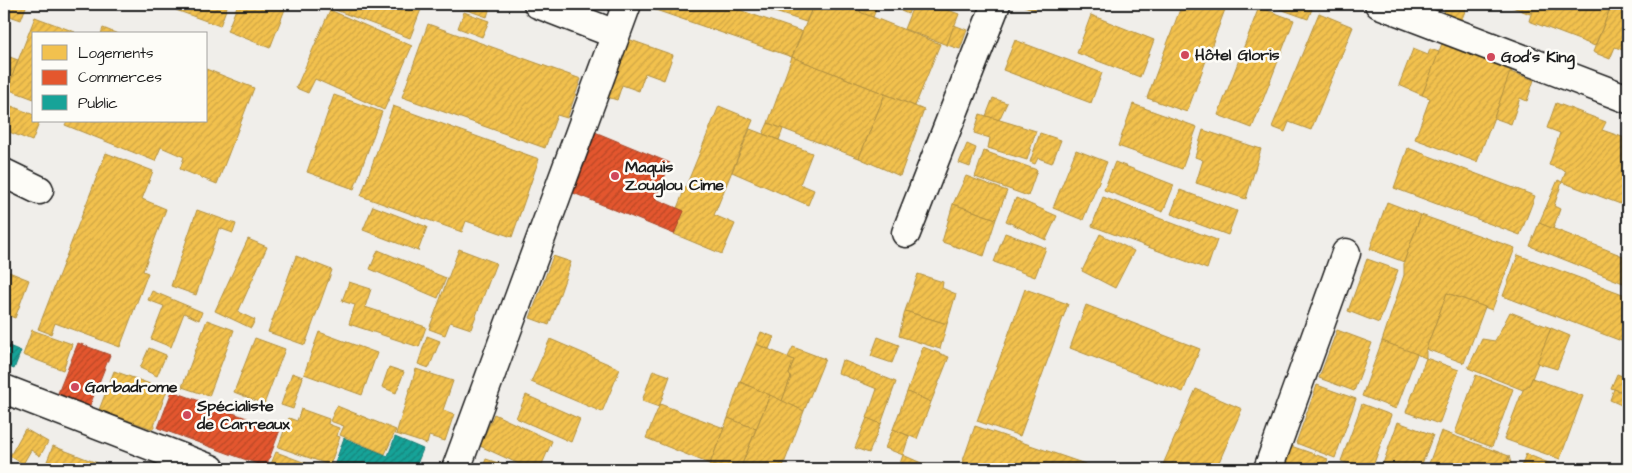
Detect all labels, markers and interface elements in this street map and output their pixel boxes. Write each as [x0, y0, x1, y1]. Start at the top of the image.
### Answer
legend [32, 32, 208, 122]
text: Logements [78, 43, 154, 65]
place label: Hôtel Gloris [1195, 44, 1280, 66]
place label: God's King [1501, 46, 1575, 70]
marker: Hôtel Gloris [1179, 49, 1191, 61]
marker: God's King [1485, 51, 1497, 63]
text: Commerces [78, 67, 162, 88]
text: Public [78, 93, 118, 114]
place label: Maquis Zouglou Cime [625, 156, 724, 198]
marker: Maquis Zouglou Cime [609, 170, 621, 182]
place label: Garbadrome [85, 376, 178, 398]
marker: Garbadrome [69, 381, 81, 393]
place label: Spécialiste de Carreaux [196, 395, 290, 435]
marker: Spécialiste de Carreaux [181, 409, 193, 421]

